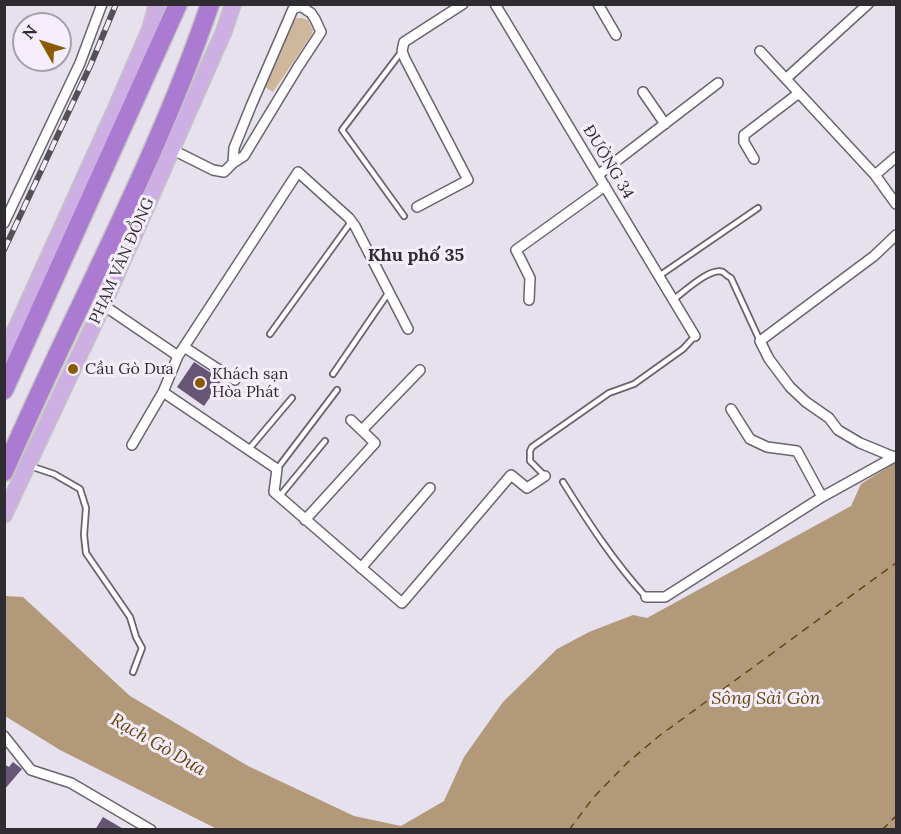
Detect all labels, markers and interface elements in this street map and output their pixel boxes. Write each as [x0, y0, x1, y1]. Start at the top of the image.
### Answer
north arrow [12, 12, 72, 72]
text: N [18, 21, 41, 43]
street label: ĐƯỜNG 34 [578, 122, 638, 202]
street label: PHẠM VĂN ĐỒNG [86, 195, 158, 327]
district label: Khu phố 35 [368, 245, 464, 267]
place label: Cầu Gò Dưa [85, 359, 174, 379]
marker: Cầu Gò Dưa [66, 362, 80, 376]
place label: Khách sạn Hòa Phát [212, 364, 288, 402]
marker: Khách sạn Hòa Phát [193, 376, 207, 390]
water label: Sông Sài Gòn [711, 688, 821, 710]
water label: Rạch Gò Dưa [107, 709, 209, 781]

